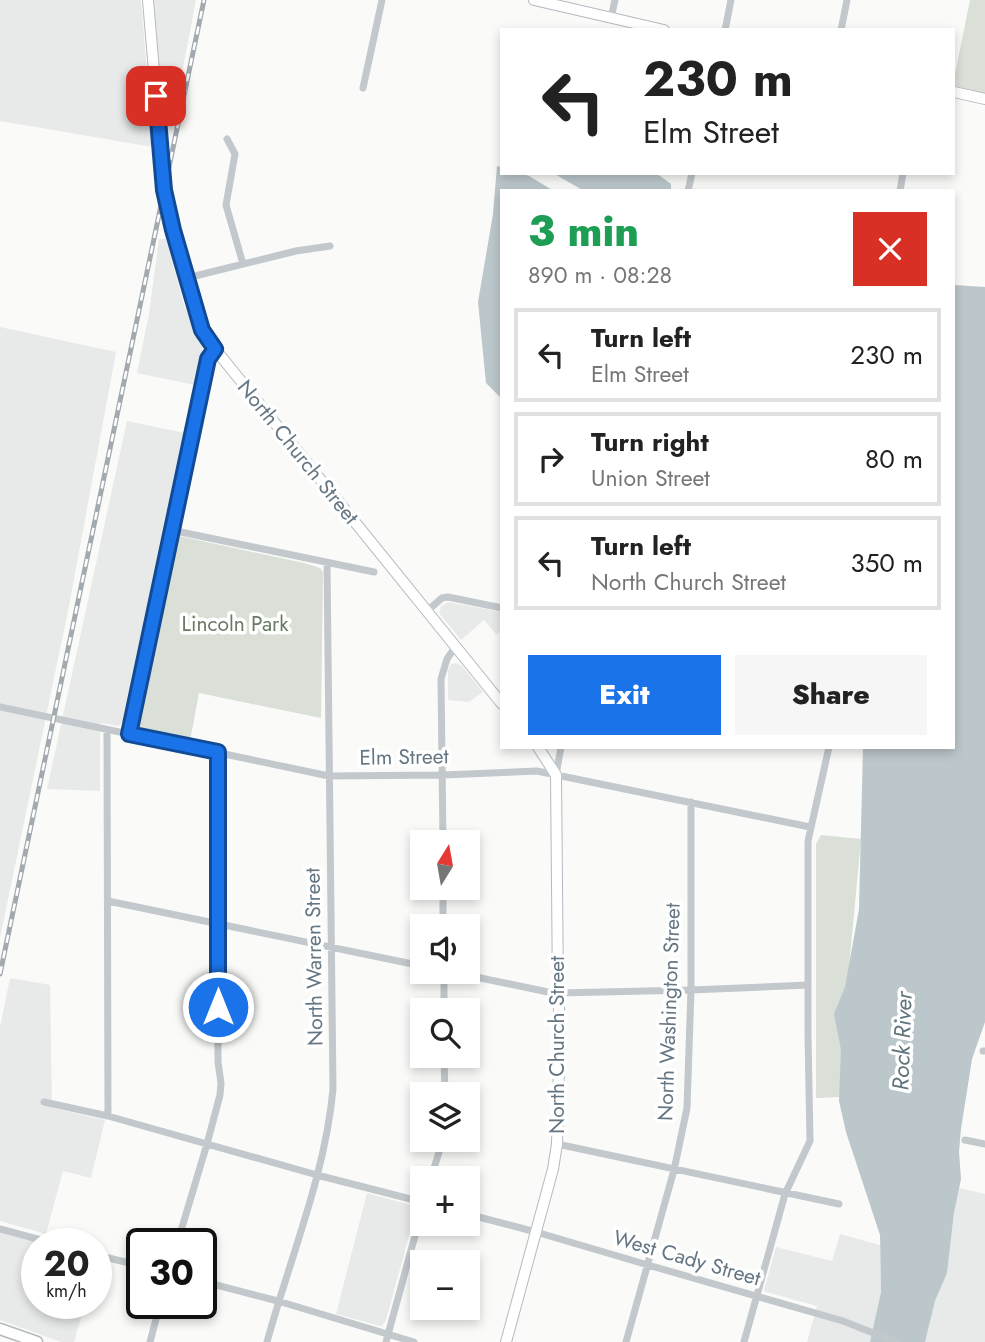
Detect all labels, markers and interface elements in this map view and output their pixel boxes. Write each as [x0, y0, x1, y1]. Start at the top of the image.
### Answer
text: 230 m [643, 44, 793, 114]
icon: left [528, 56, 619, 147]
pin [126, 66, 186, 126]
icon: arrive [137, 77, 175, 115]
text: Elm Street [643, 109, 779, 155]
text: 3 min [528, 201, 639, 262]
button: close [853, 212, 927, 286]
text: 890 m · 08:28 [528, 258, 672, 292]
text: Turn left [591, 319, 691, 357]
icon: left [532, 336, 570, 374]
text: 230 m [850, 336, 923, 374]
text: Elm Street [591, 357, 689, 391]
street label: North Church Street [230, 373, 366, 531]
text: Turn right [591, 423, 709, 461]
icon: right [532, 440, 570, 478]
text: 80 m [865, 440, 923, 478]
text: Union Street [591, 461, 710, 495]
text: Turn left [591, 527, 691, 565]
icon: left [532, 544, 570, 582]
text: 350 m [850, 544, 923, 582]
text: North Church Street [591, 565, 786, 599]
park label: Lincoln Park [181, 609, 289, 639]
button: Exit [528, 655, 721, 735]
button: Share [735, 655, 927, 735]
street label: Elm Street [359, 741, 449, 773]
north arrow [410, 830, 480, 900]
map controls [410, 830, 480, 1320]
street label: North Warren Street [297, 868, 331, 1046]
street label: North Washington Street [650, 903, 688, 1121]
button: sound [410, 914, 480, 984]
street label: North Church Street [542, 956, 572, 1134]
position arrow [181, 970, 255, 1044]
water label: Rock River [883, 990, 921, 1091]
button: search [410, 998, 480, 1068]
button: layers [410, 1082, 480, 1152]
button: + [410, 1166, 480, 1236]
street label: West Cady Street [610, 1223, 764, 1293]
speed limit sign: 30 [126, 1228, 217, 1319]
text: 20 [43, 1239, 90, 1289]
button: − [410, 1250, 480, 1320]
text: km/h [46, 1278, 87, 1304]

